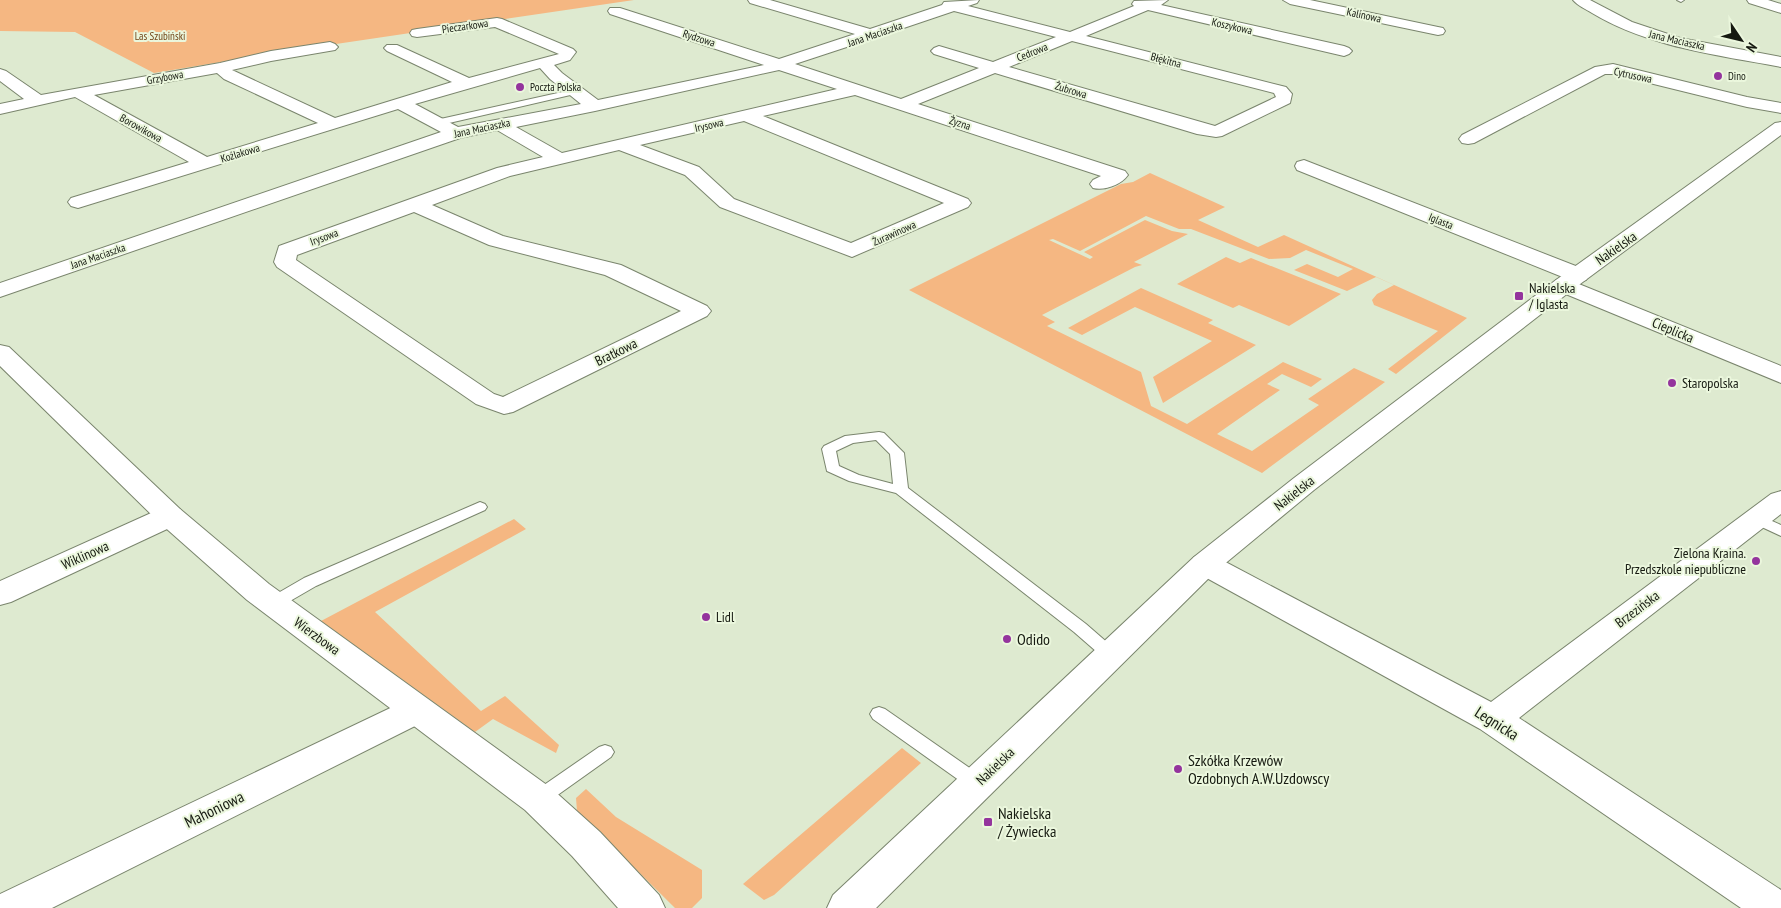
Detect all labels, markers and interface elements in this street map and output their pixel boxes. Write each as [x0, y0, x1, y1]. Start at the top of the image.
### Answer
street label: Kalinowa [1345, 5, 1383, 25]
street label: Koszykowa [1210, 15, 1254, 37]
north arrow [1716, 15, 1766, 65]
street label: Pieczarkowa [441, 16, 489, 36]
street label: Jana Maciaszka [845, 18, 904, 50]
street label: Rydzowa [681, 26, 717, 50]
street label: Jana Maciaszka [1647, 27, 1706, 53]
park label: Las Szubiński [135, 29, 185, 43]
street label: Cedrowa [1014, 39, 1050, 65]
text: N [1742, 39, 1761, 56]
street label: Błękitna [1149, 49, 1183, 71]
street label: Cytrusowa [1613, 64, 1653, 86]
street label: Grzybowa [146, 67, 184, 87]
place label: Dino [1728, 69, 1746, 83]
marker: Dino [1712, 70, 1724, 82]
street label: Żubrowa [1053, 79, 1089, 101]
place label: Poczta Polska [530, 80, 581, 94]
marker: Poczta Polska [514, 81, 526, 93]
street label: Borowikowa [117, 111, 165, 145]
street label: Żyzna [947, 113, 973, 133]
street label: Jana Maciaszka [452, 115, 511, 141]
street label: Irysowa [693, 115, 725, 135]
street label: Koźlakowa [219, 140, 261, 166]
street label: Iglasta [1427, 210, 1455, 232]
street label: Żurawinowa [870, 217, 918, 249]
street label: Irysowa [308, 225, 340, 249]
street label: Nakielska [1592, 227, 1640, 269]
street label: Jana Maciaszka [68, 240, 127, 272]
place label: Nakielska / Iglasta [1528, 279, 1575, 313]
marker: Nakielska / Iglasta [1513, 290, 1525, 302]
street label: Cieplicka [1649, 313, 1697, 347]
street label: Bratkowa [592, 334, 640, 370]
place label: Staropolska [1682, 374, 1739, 392]
marker: Staropolska [1666, 377, 1678, 389]
street label: Nakielska [1270, 472, 1318, 514]
street label: Wiklinowa [58, 537, 112, 573]
place label: Zielona Kraina. Przedszkole niepubliczne [1625, 544, 1746, 578]
marker: Zielona Kraina. Przedszkole niepubliczne [1750, 555, 1762, 567]
street label: Brzezińska [1611, 586, 1663, 632]
place label: Lidl [716, 608, 735, 626]
marker: Lidl [700, 611, 712, 623]
street label: Wierzbowa [290, 613, 344, 659]
place label: Odido [1017, 629, 1050, 649]
marker: Odido [1001, 633, 1013, 645]
street label: Legnicka [1471, 702, 1523, 744]
street label: Nakielska [972, 743, 1018, 789]
place label: Szkółka Krzewów Ozdobnych A.W.Uzdowscy [1188, 750, 1329, 788]
marker: Szkółka Krzewów Ozdobnych A.W.Uzdowscy [1172, 763, 1184, 775]
street label: Mahoniowa [181, 786, 247, 832]
place label: Nakielska / Żywiecka [997, 803, 1056, 841]
marker: Nakielska / Żywiecka [982, 816, 994, 828]

